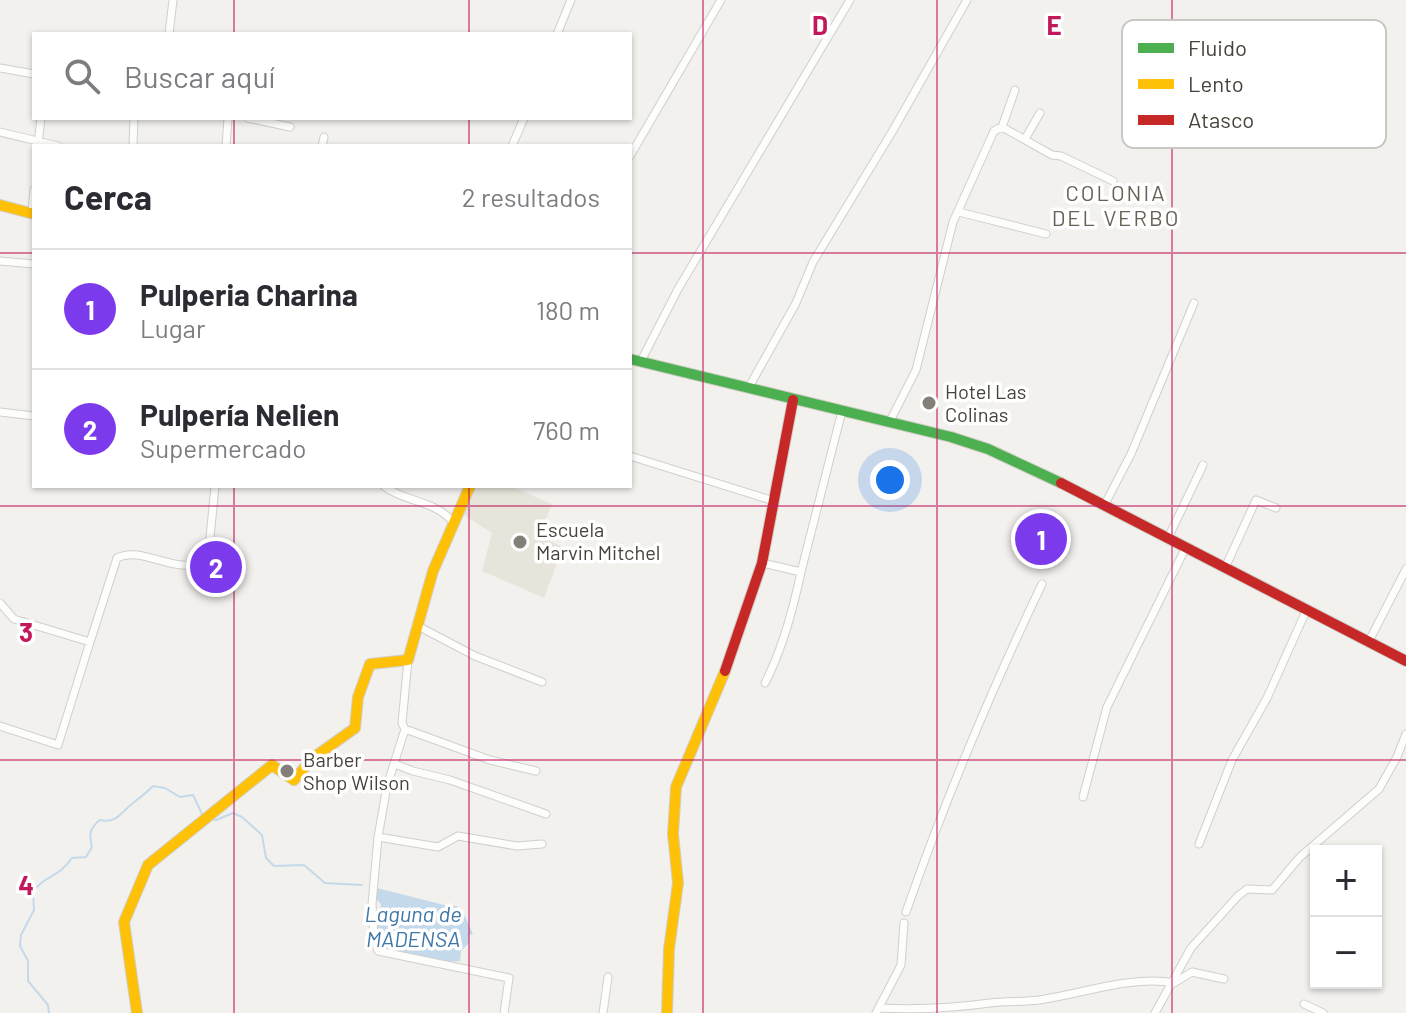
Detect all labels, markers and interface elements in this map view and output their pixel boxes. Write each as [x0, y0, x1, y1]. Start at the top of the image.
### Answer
text: D [812, 9, 828, 40]
text: E [1046, 9, 1062, 40]
legend [1122, 20, 1386, 148]
search box [32, 32, 632, 120]
text: Fluido [1188, 34, 1247, 60]
icon: search [60, 54, 104, 98]
text: Buscar aquí [124, 58, 275, 94]
text: Lento [1188, 70, 1244, 96]
text: Atasco [1188, 106, 1254, 132]
text: Cerca [64, 176, 152, 217]
district label: COLONIA DEL VERBO [1052, 179, 1180, 230]
text: 2 resultados [462, 181, 600, 212]
text: Pulperia Charina [140, 276, 358, 312]
text: 1 [85, 294, 95, 325]
text: 180 m [536, 294, 600, 325]
text: Lugar [140, 312, 205, 343]
place label: Hotel Las Colinas [945, 379, 1026, 426]
marker: Hotel Las Colinas [920, 394, 938, 412]
text: Pulpería Nelien [140, 396, 339, 432]
text: 2 [83, 414, 97, 445]
text: 760 m [533, 414, 600, 445]
text: Supermercado [140, 432, 306, 463]
your location [870, 460, 910, 500]
pin: 1 [1015, 509, 1067, 569]
place label: Escuela Marvin Mitchel [536, 517, 660, 564]
marker: Escuela Marvin Mitchel [511, 533, 529, 551]
pin: 2 [190, 537, 242, 597]
text: 3 [19, 616, 33, 647]
place label: Barber Shop Wilson [303, 747, 410, 794]
marker: Barber Shop Wilson [278, 762, 296, 780]
map controls [1310, 845, 1382, 989]
button: + [1310, 845, 1382, 917]
text: 4 [18, 869, 34, 900]
water label: Laguna de MADENSA [364, 900, 462, 951]
button: − [1310, 917, 1382, 989]

